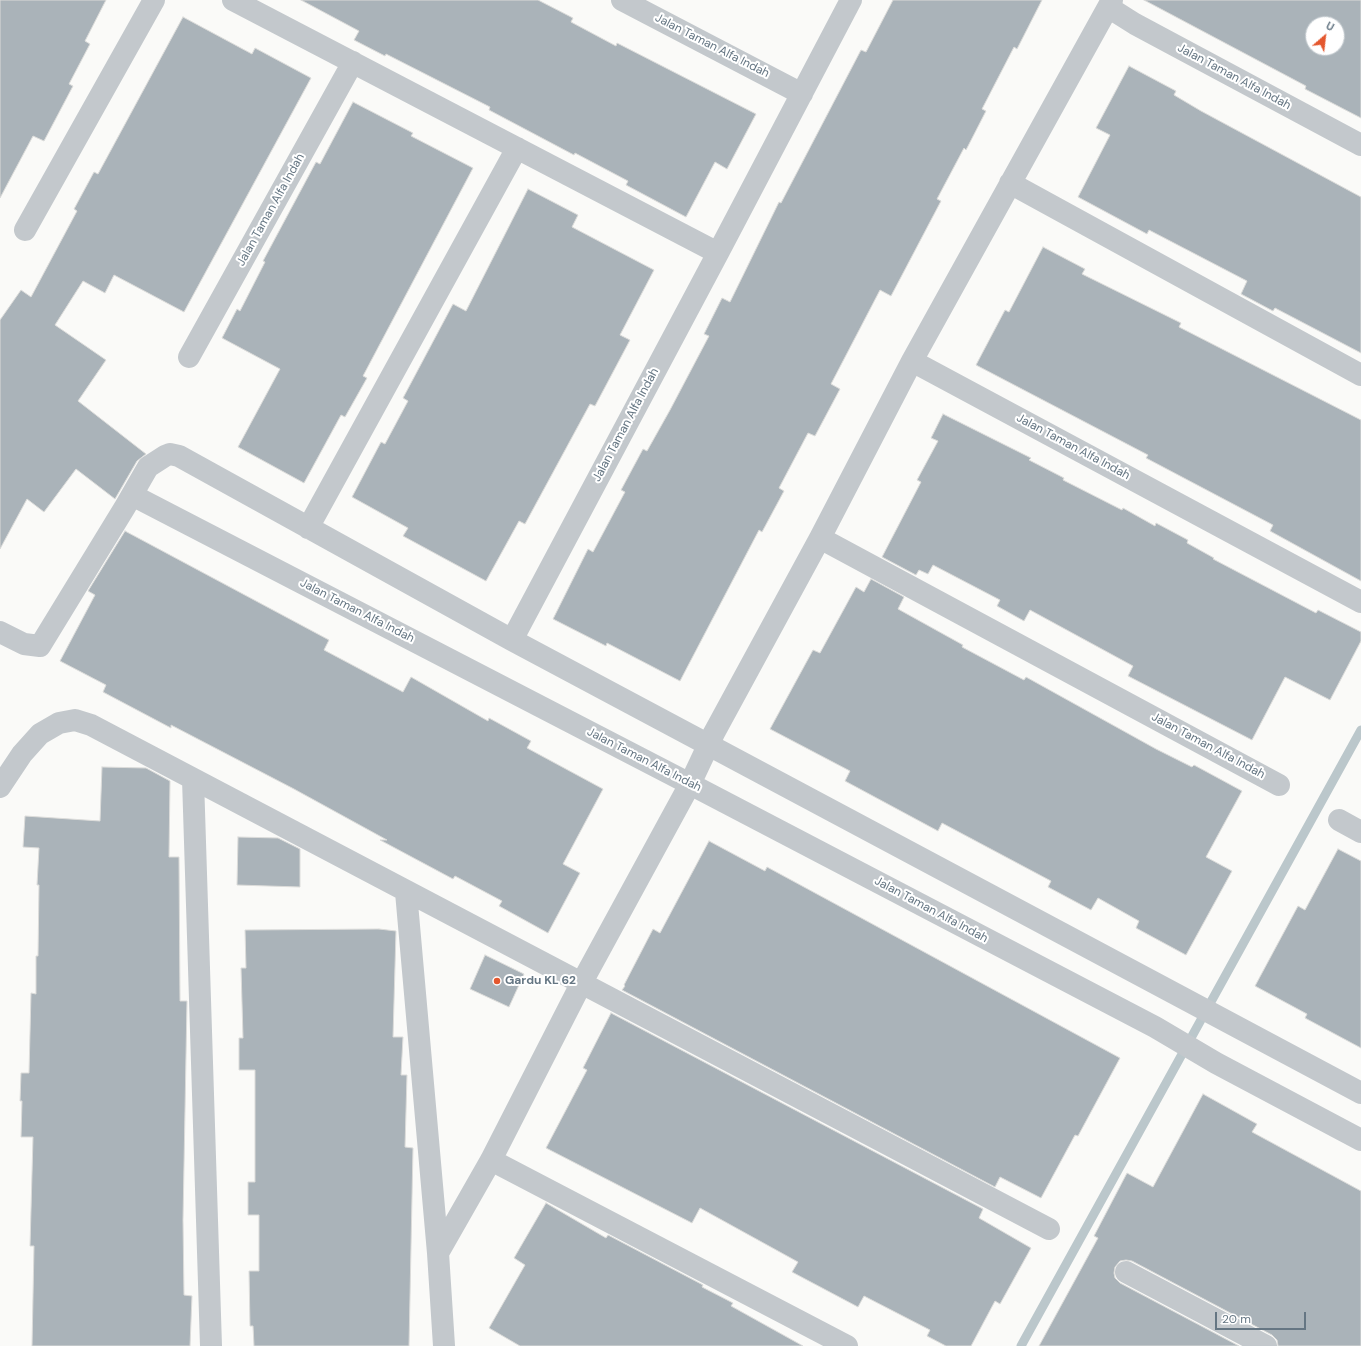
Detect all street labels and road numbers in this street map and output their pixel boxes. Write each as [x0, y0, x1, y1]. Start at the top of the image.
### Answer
street label: Jalan Taman Alfa Indah [652, 11, 772, 81]
street label: Jalan Taman Alfa Indah [1175, 41, 1293, 113]
street label: Jalan Taman Alfa Indah [234, 151, 308, 269]
street label: Jalan Taman Alfa Indah [590, 366, 662, 484]
street label: Jalan Taman Alfa Indah [1014, 411, 1132, 483]
street label: Jalan Taman Alfa Indah [297, 576, 417, 646]
street label: Jalan Taman Alfa Indah [1149, 710, 1267, 782]
street label: Jalan Taman Alfa Indah [584, 725, 704, 795]
street label: Jalan Taman Alfa Indah [872, 874, 990, 946]

